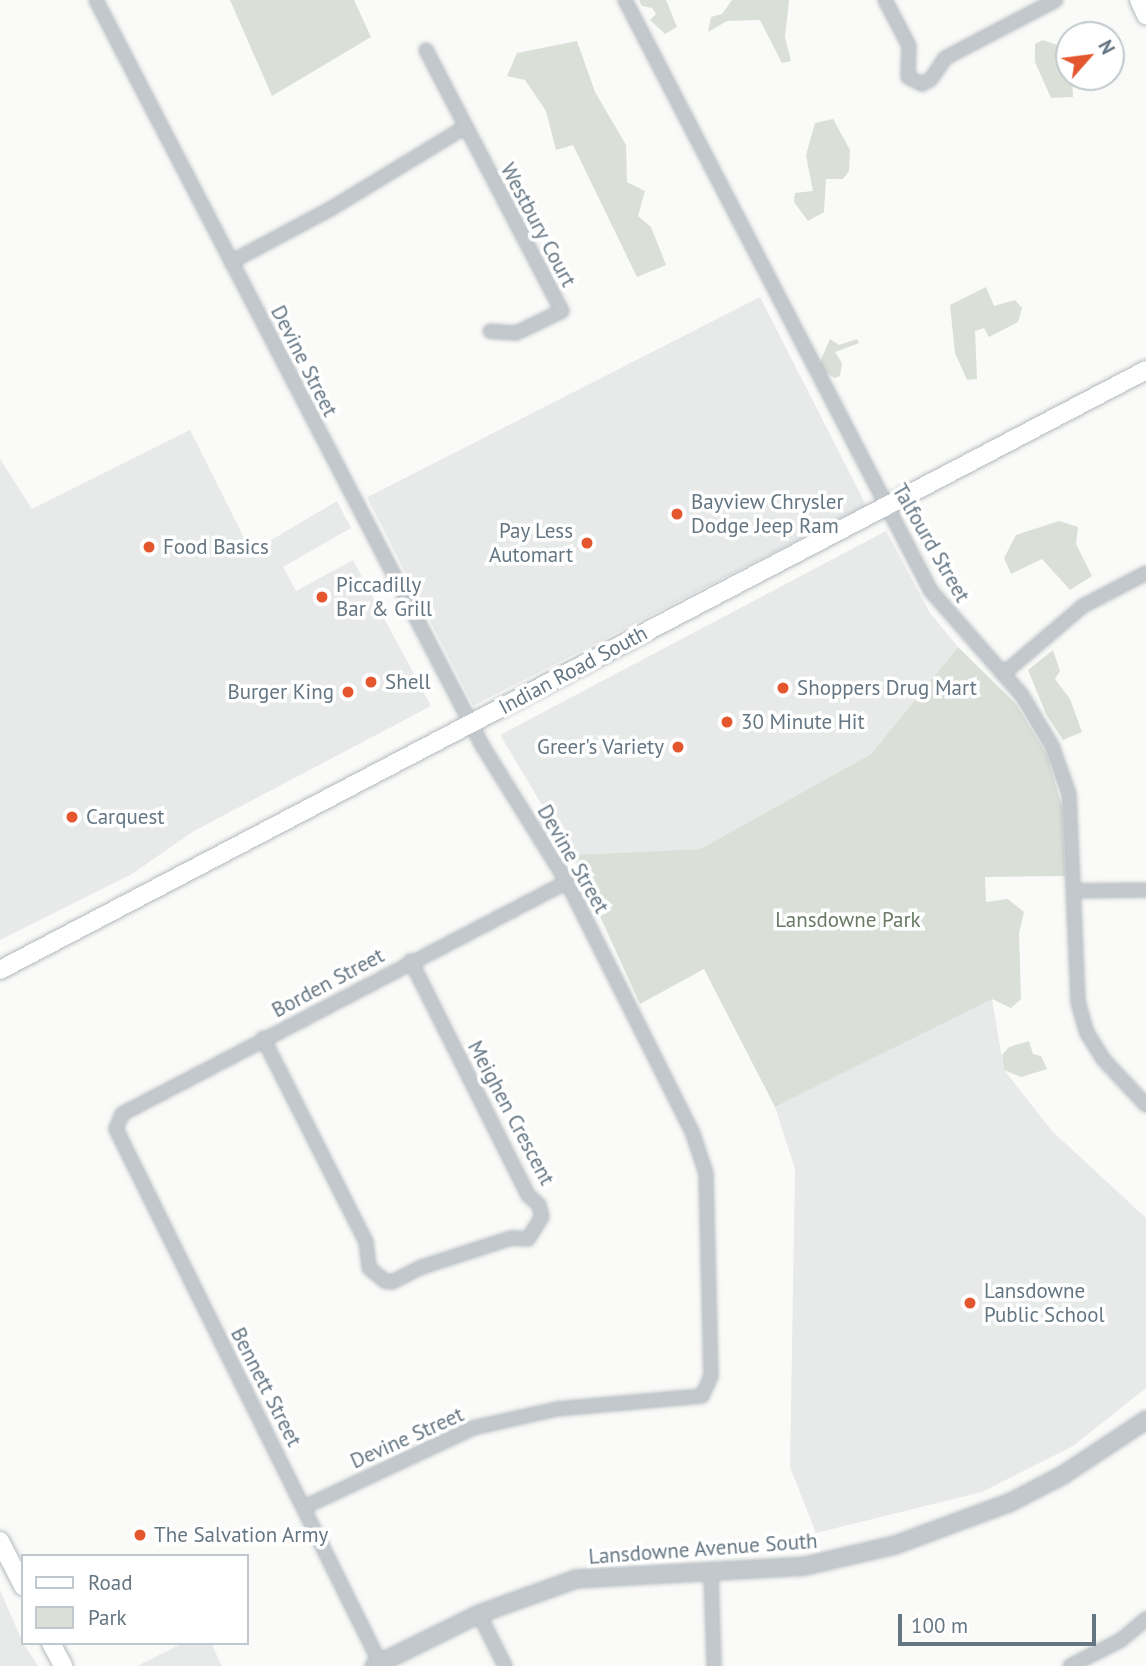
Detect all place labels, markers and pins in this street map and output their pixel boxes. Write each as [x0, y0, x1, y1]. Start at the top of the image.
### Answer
place label: Bayview Chrysler Dodge Jeep Ram [691, 489, 844, 539]
marker: Bayview Chrysler Dodge Jeep Ram [669, 506, 685, 522]
place label: Pay Less Automart [489, 518, 573, 568]
place label: Food Basics [163, 534, 269, 560]
marker: Pay Less Automart [579, 535, 595, 551]
marker: Food Basics [141, 539, 157, 555]
place label: Piccadilly Bar & Grill [336, 572, 432, 622]
marker: Piccadilly Bar & Grill [314, 589, 330, 605]
place label: Shell [385, 669, 431, 695]
marker: Shell [363, 674, 379, 690]
place label: Shoppers Drug Mart [797, 675, 977, 701]
place label: Burger King [227, 679, 334, 705]
marker: Shoppers Drug Mart [775, 680, 791, 696]
marker: Burger King [340, 684, 356, 700]
place label: 30 Minute Hit [741, 709, 865, 735]
marker: 30 Minute Hit [719, 714, 735, 730]
place label: Greer's Variety [536, 734, 664, 760]
marker: Greer's Variety [670, 739, 686, 755]
place label: Carquest [86, 804, 164, 830]
marker: Carquest [64, 809, 80, 825]
place label: Lansdowne Public School [984, 1278, 1105, 1328]
marker: Lansdowne Public School [962, 1295, 978, 1311]
place label: The Salvation Army [154, 1522, 329, 1548]
marker: The Salvation Army [132, 1527, 148, 1543]

